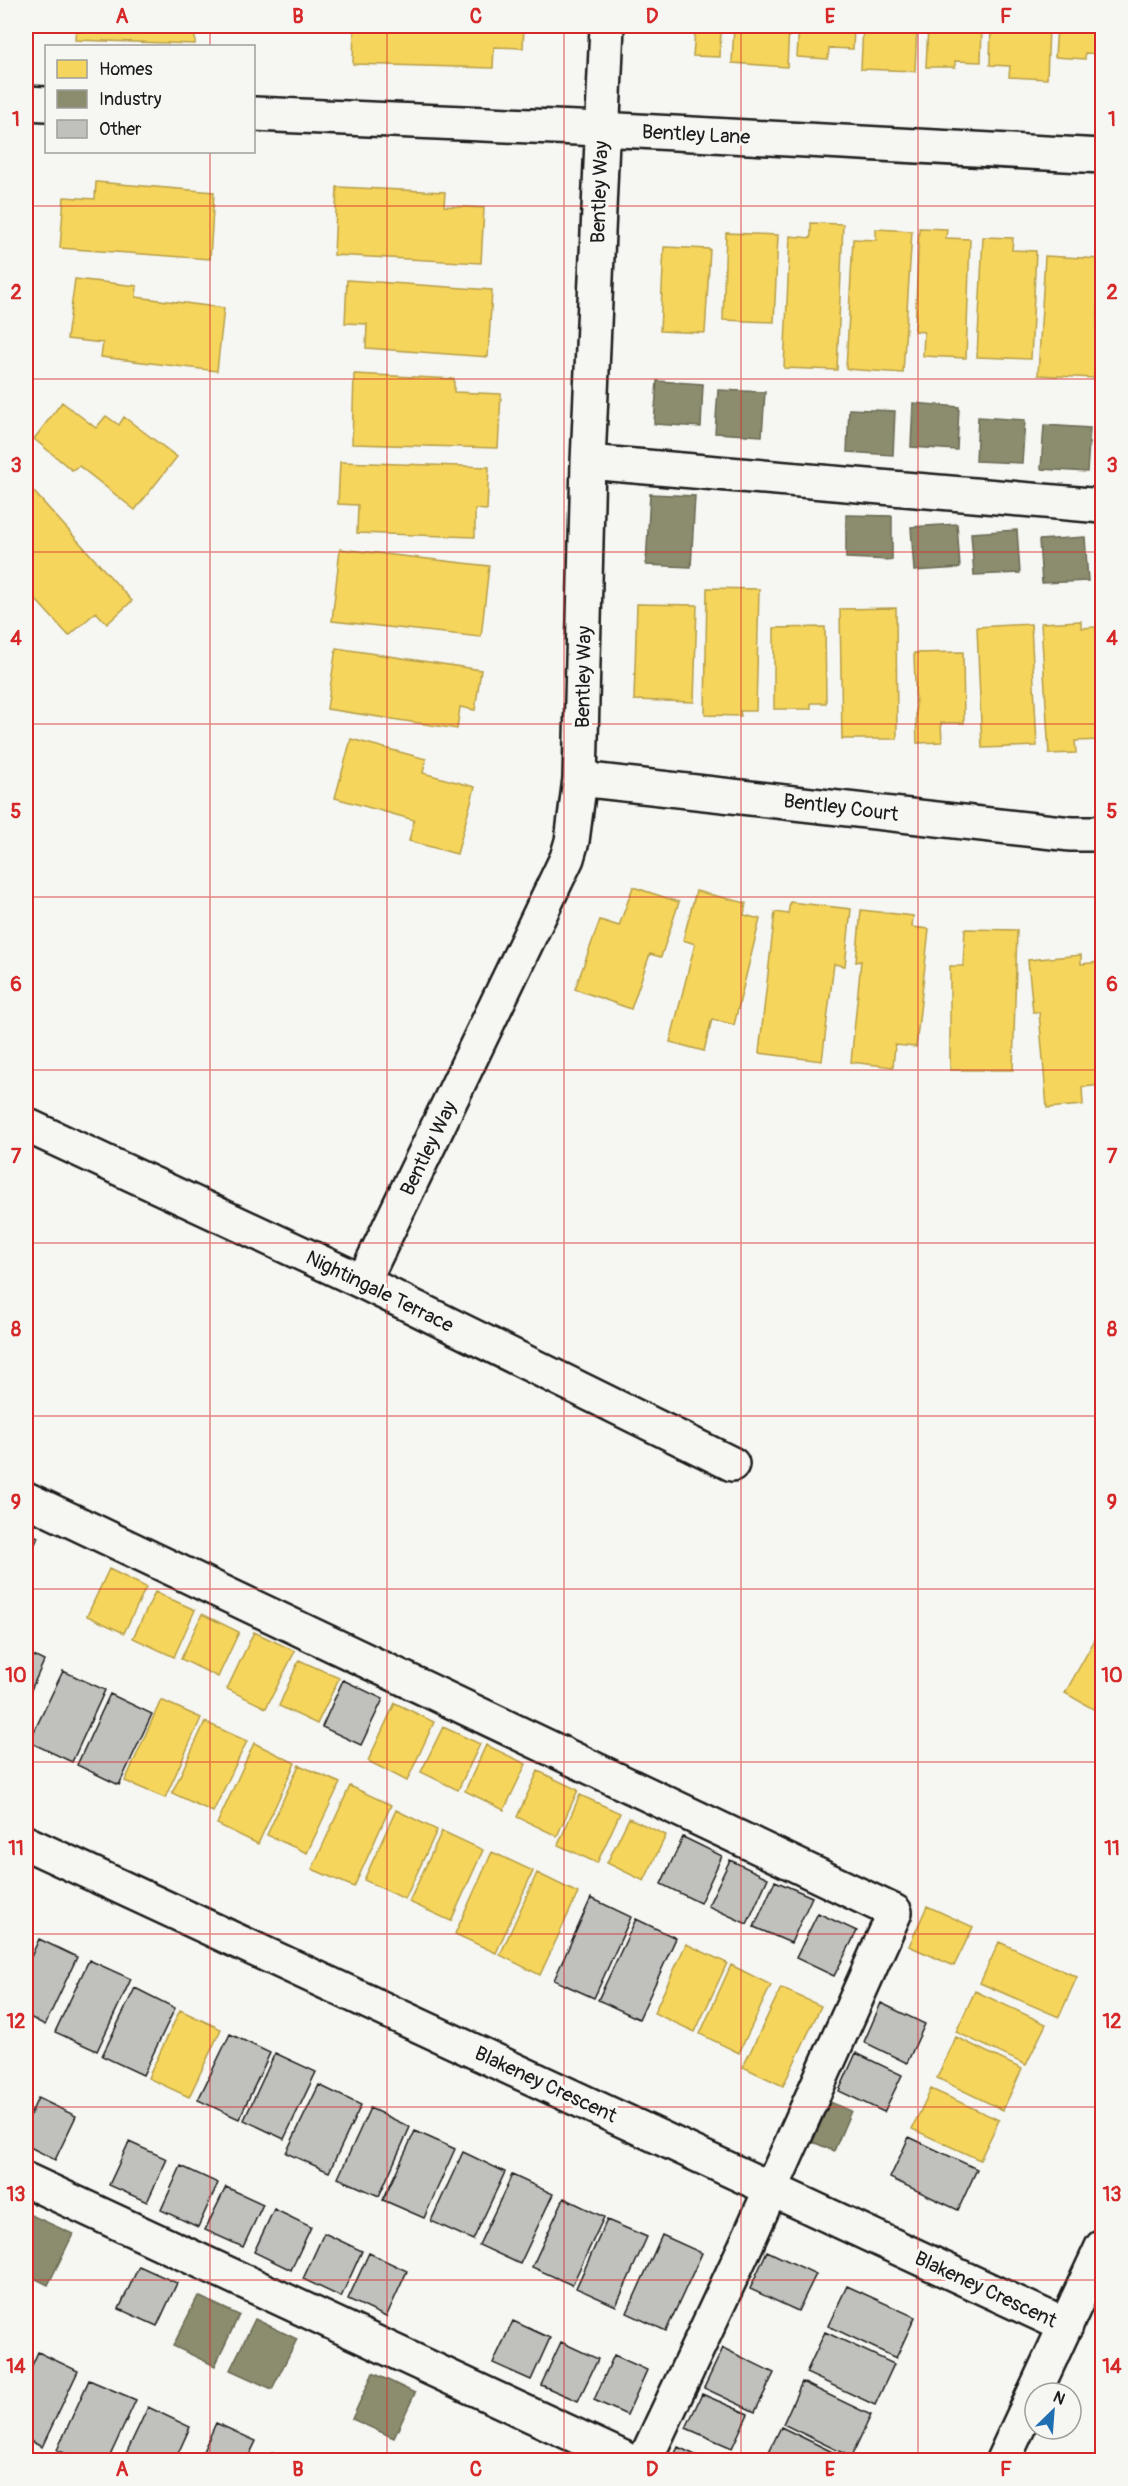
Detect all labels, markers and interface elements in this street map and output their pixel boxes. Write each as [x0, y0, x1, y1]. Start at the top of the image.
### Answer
text: A [116, 4, 129, 29]
text: B [292, 4, 304, 29]
text: C [470, 4, 482, 29]
text: D [646, 4, 659, 29]
text: E [825, 4, 836, 29]
text: F [1000, 4, 1012, 29]
legend [45, 45, 255, 153]
text: Homes [99, 58, 152, 81]
text: Industry [99, 88, 162, 111]
text: 1 [12, 107, 20, 132]
text: 1 [1108, 107, 1116, 132]
text: Other [99, 118, 142, 141]
street label: Bentley Lane [641, 119, 751, 150]
street label: Bentley Way [585, 140, 614, 244]
text: 2 [10, 280, 22, 305]
text: 2 [1106, 280, 1118, 305]
text: 3 [10, 453, 22, 478]
text: 3 [1106, 453, 1118, 478]
street label: Bentley Way [570, 625, 597, 728]
text: 4 [10, 626, 22, 651]
text: 4 [1106, 626, 1118, 651]
street label: Bentley Court [782, 788, 901, 827]
text: 5 [11, 799, 22, 824]
text: 5 [1107, 799, 1118, 824]
text: 6 [10, 972, 22, 997]
text: 6 [1106, 972, 1118, 997]
street label: Bentley Way [395, 1096, 462, 1200]
text: 7 [11, 1144, 22, 1169]
text: 7 [1107, 1144, 1118, 1169]
street label: Nightingale Terrace [302, 1245, 458, 1338]
text: 8 [11, 1317, 21, 1342]
text: 8 [1107, 1317, 1117, 1342]
text: 9 [11, 1490, 21, 1515]
text: 9 [1107, 1490, 1117, 1515]
text: 10 [5, 1663, 27, 1688]
text: 10 [1101, 1663, 1123, 1688]
text: 11 [8, 1836, 24, 1861]
text: 11 [1104, 1836, 1120, 1861]
text: 12 [7, 2009, 26, 2034]
text: 12 [1103, 2009, 1122, 2034]
street label: Blakeney Crescent [471, 2041, 622, 2129]
text: 13 [7, 2182, 25, 2207]
text: 13 [1103, 2182, 1121, 2207]
street label: Blakeney Crescent [911, 2246, 1062, 2334]
text: 14 [6, 2354, 26, 2379]
text: 14 [1102, 2354, 1122, 2379]
north arrow [1023, 2381, 1083, 2441]
text: N [1050, 2387, 1068, 2410]
text: A [116, 2457, 129, 2482]
text: B [292, 2457, 304, 2482]
text: C [470, 2457, 482, 2482]
text: D [646, 2457, 659, 2482]
text: E [825, 2457, 836, 2482]
text: F [1000, 2457, 1012, 2482]

